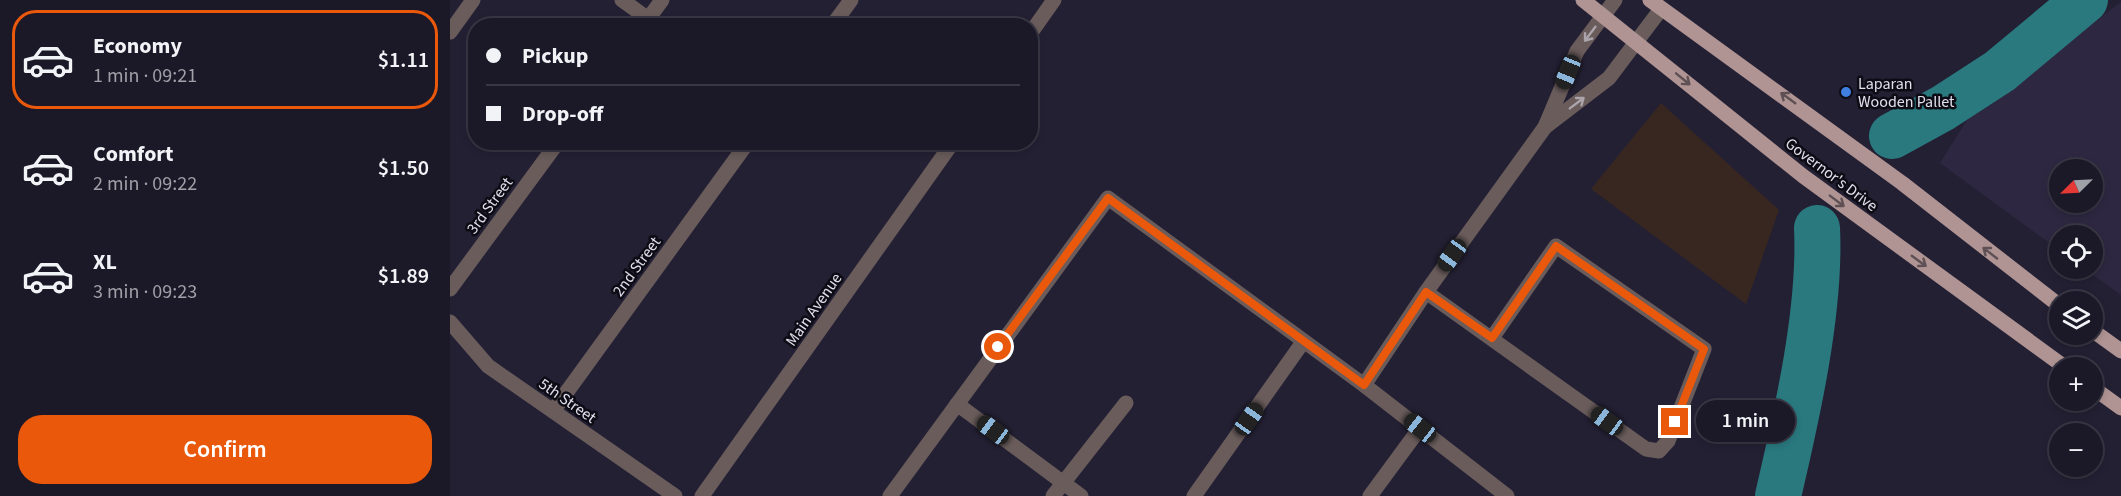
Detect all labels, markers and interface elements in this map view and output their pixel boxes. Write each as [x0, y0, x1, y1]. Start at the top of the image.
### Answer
one-way arrow [1583, 26, 1596, 42]
text: Economy [93, 30, 182, 62]
icon: car [21, 33, 75, 87]
text: Pickup [522, 40, 588, 72]
text: $1.11 [378, 44, 429, 76]
car [1553, 52, 1583, 92]
text: 1 min · 09:21 [93, 62, 197, 90]
one-way arrow [1674, 73, 1690, 86]
place label: Laparan Wooden Pallet [1858, 73, 1955, 113]
marker: Laparan Wooden Pallet [1839, 85, 1853, 99]
one-way arrow [1780, 92, 1797, 104]
one-way arrow [1569, 96, 1585, 109]
text: Drop-off [522, 98, 603, 130]
street label: Governor's Drive [1781, 133, 1882, 217]
text: Comfort [93, 138, 174, 170]
icon: car [21, 141, 75, 195]
text: $1.50 [378, 152, 429, 184]
north arrow [2049, 159, 2103, 213]
map controls [2049, 159, 2103, 477]
text: 2 min · 09:22 [93, 170, 197, 198]
street label: 3rd Street [462, 172, 518, 239]
one-way arrow [1829, 195, 1845, 207]
button: locate [2049, 225, 2103, 279]
street label: 2nd Street [608, 232, 666, 301]
car [1434, 235, 1470, 275]
text: XL [93, 246, 117, 278]
one-way arrow [1982, 246, 1998, 259]
icon: car [21, 249, 75, 303]
one-way arrow [1910, 254, 1926, 267]
text: $1.89 [378, 260, 429, 292]
street label: Main Avenue [780, 268, 847, 351]
text: 3 min · 09:23 [93, 278, 197, 306]
button: layers [2049, 291, 2103, 345]
route start [984, 333, 1011, 360]
button: + [2049, 357, 2103, 411]
street label: 5th Street [534, 373, 601, 429]
car [1231, 399, 1267, 439]
callout: 1 min [1696, 401, 1795, 443]
car [1587, 403, 1627, 439]
text: 1 min [1722, 407, 1769, 435]
route end [1661, 408, 1688, 435]
car [1400, 410, 1440, 446]
car [973, 412, 1013, 448]
button: Confirm [18, 415, 432, 484]
button: − [2049, 423, 2103, 477]

